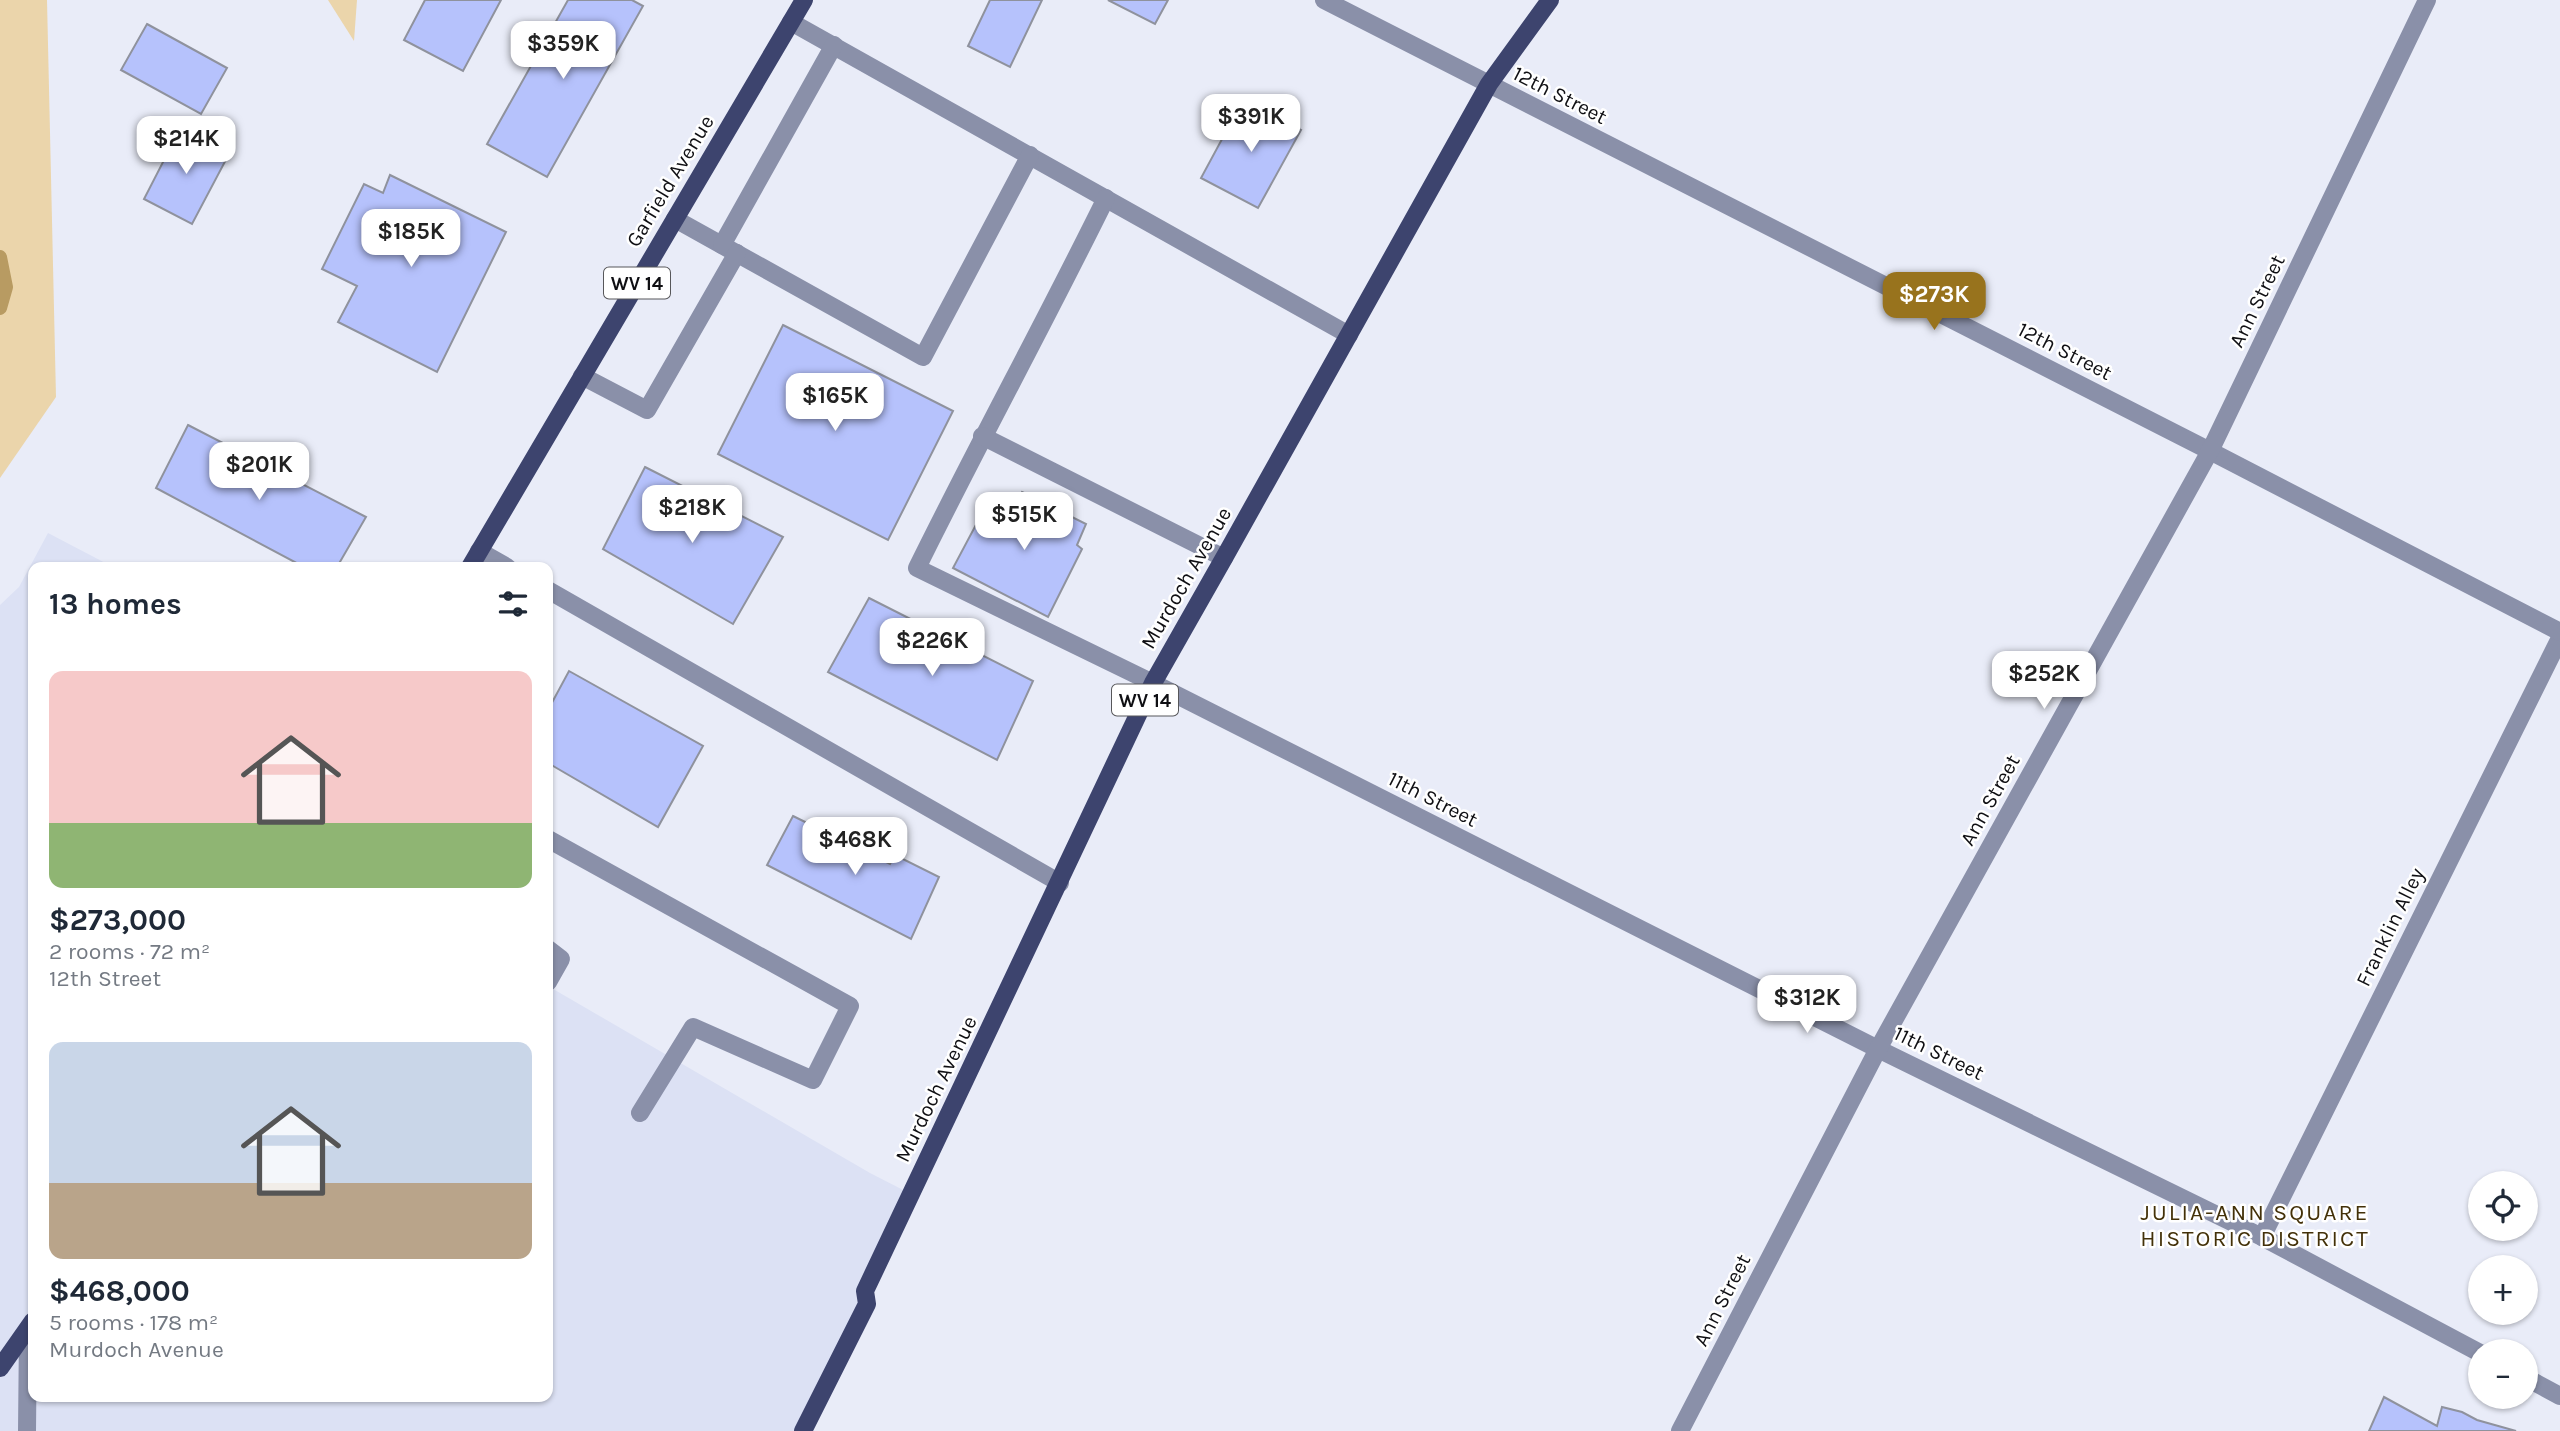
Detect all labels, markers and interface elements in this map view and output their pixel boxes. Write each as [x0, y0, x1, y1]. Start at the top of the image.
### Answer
pin: $359K [514, 22, 612, 81]
text: $359K [527, 30, 599, 57]
street label: 12th Street [1509, 61, 1611, 129]
pin: $391K [1202, 94, 1300, 154]
text: $391K [1217, 103, 1285, 130]
street label: Garfield Avenue [621, 111, 719, 251]
pin: $214K [137, 116, 235, 176]
text: $214K [153, 125, 219, 152]
pin: $185K [362, 210, 460, 269]
text: $185K [377, 218, 445, 245]
street label: Ann Street [2224, 251, 2290, 351]
road number: WV 14 [604, 268, 670, 298]
pin: $273K [1885, 272, 1983, 332]
text: $273K [1899, 281, 1969, 308]
street label: 12th Street [2014, 317, 2116, 385]
pin: $165K [786, 374, 884, 433]
text: $165K [802, 382, 868, 409]
pin: $201K [210, 442, 308, 502]
text: $201K [225, 451, 293, 478]
pin: $218K [643, 486, 741, 545]
pin: $515K [975, 492, 1073, 552]
text: $218K [658, 494, 726, 521]
text: $515K [991, 501, 1057, 528]
street label: Murdoch Avenue [1136, 503, 1236, 653]
icon: filters [494, 585, 532, 623]
text: 13 homes [49, 586, 182, 622]
pin: $226K [883, 618, 981, 678]
text: $226K [896, 627, 968, 654]
pin: $252K [1995, 652, 2093, 711]
text: $252K [2008, 660, 2080, 687]
road number: WV 14 [1112, 684, 1178, 716]
icon: home [228, 717, 354, 843]
street label: Ann Street [1955, 750, 2025, 850]
street label: 11th Street [1384, 766, 1482, 832]
pin: $468K [806, 818, 904, 877]
text: $468K [818, 826, 892, 853]
street label: Franklin Alley [2351, 864, 2429, 990]
text: $273,000 [49, 902, 186, 938]
text: 2 rooms · 72 m² [49, 938, 210, 965]
text: 12th Street [49, 965, 161, 992]
pin: $312K [1758, 976, 1856, 1035]
text: $312K [1773, 984, 1841, 1011]
street label: Murdoch Avenue [890, 1012, 982, 1166]
street label: 11th Street [1890, 1021, 1988, 1085]
icon: home [228, 1088, 354, 1214]
map controls [2468, 1171, 2538, 1409]
button: locate [2468, 1171, 2538, 1241]
district label: JULIA-ANN SQUARE HISTORIC DISTRICT [2140, 1199, 2370, 1252]
street label: Ann Street [1689, 1250, 1755, 1350]
button: + [2468, 1255, 2538, 1325]
text: $468,000 [49, 1273, 190, 1309]
text: 5 rooms · 178 m² [49, 1309, 218, 1336]
text: Murdoch Avenue [49, 1336, 224, 1363]
button: − [2468, 1339, 2538, 1409]

